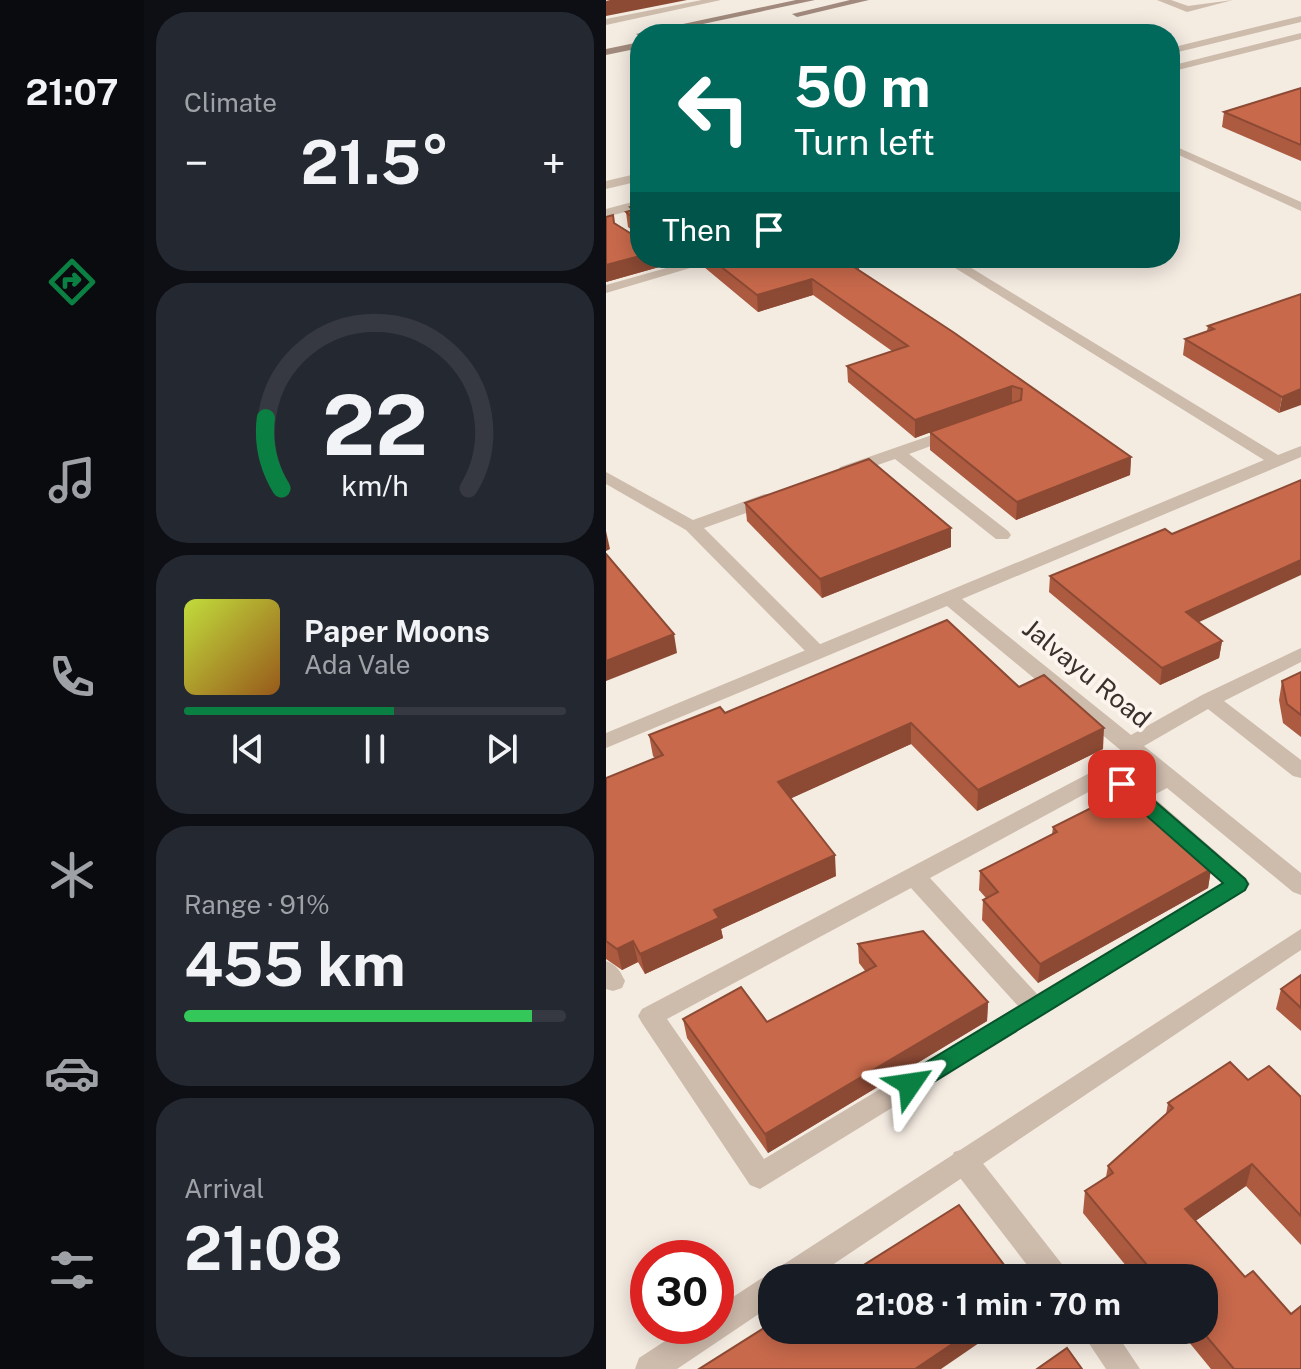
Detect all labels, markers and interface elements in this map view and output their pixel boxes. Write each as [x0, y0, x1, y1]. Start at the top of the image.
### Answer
text: 50 m [794, 54, 931, 120]
icon: left [662, 56, 766, 160]
text: 21:07 [25, 71, 119, 113]
text: Climate [184, 87, 277, 118]
text: Turn left [794, 121, 935, 163]
text: 21.5° [301, 127, 449, 198]
text: − [184, 137, 208, 189]
text: + [542, 137, 566, 189]
icon: arrive [747, 208, 791, 252]
text: Then [662, 212, 731, 248]
icon: directions [44, 254, 100, 310]
text: 22 [322, 376, 428, 474]
icon: music [44, 452, 100, 508]
text: km/h [341, 469, 409, 502]
street label: Jalvayu Road [1017, 612, 1157, 734]
text: Paper Moons [304, 613, 490, 649]
icon: phone [44, 649, 100, 705]
text: Ada Vale [304, 649, 410, 680]
icon: previous [226, 727, 270, 771]
icon: pause [353, 727, 397, 771]
icon: next [480, 727, 524, 771]
pin [1088, 750, 1156, 818]
icon: arrive [1100, 762, 1144, 806]
icon: climate [44, 847, 100, 903]
text: Range · 91% [184, 889, 330, 920]
text: 455 km [184, 929, 406, 1000]
position arrow [868, 1042, 952, 1126]
icon: car [44, 1045, 100, 1101]
text: Arrival [184, 1173, 264, 1204]
text: 21:08 [184, 1213, 343, 1284]
speed limit sign: 30 [630, 1240, 734, 1344]
icon: filters [44, 1242, 100, 1298]
text: 21:08 · 1 min · 70 m [855, 1286, 1121, 1322]

